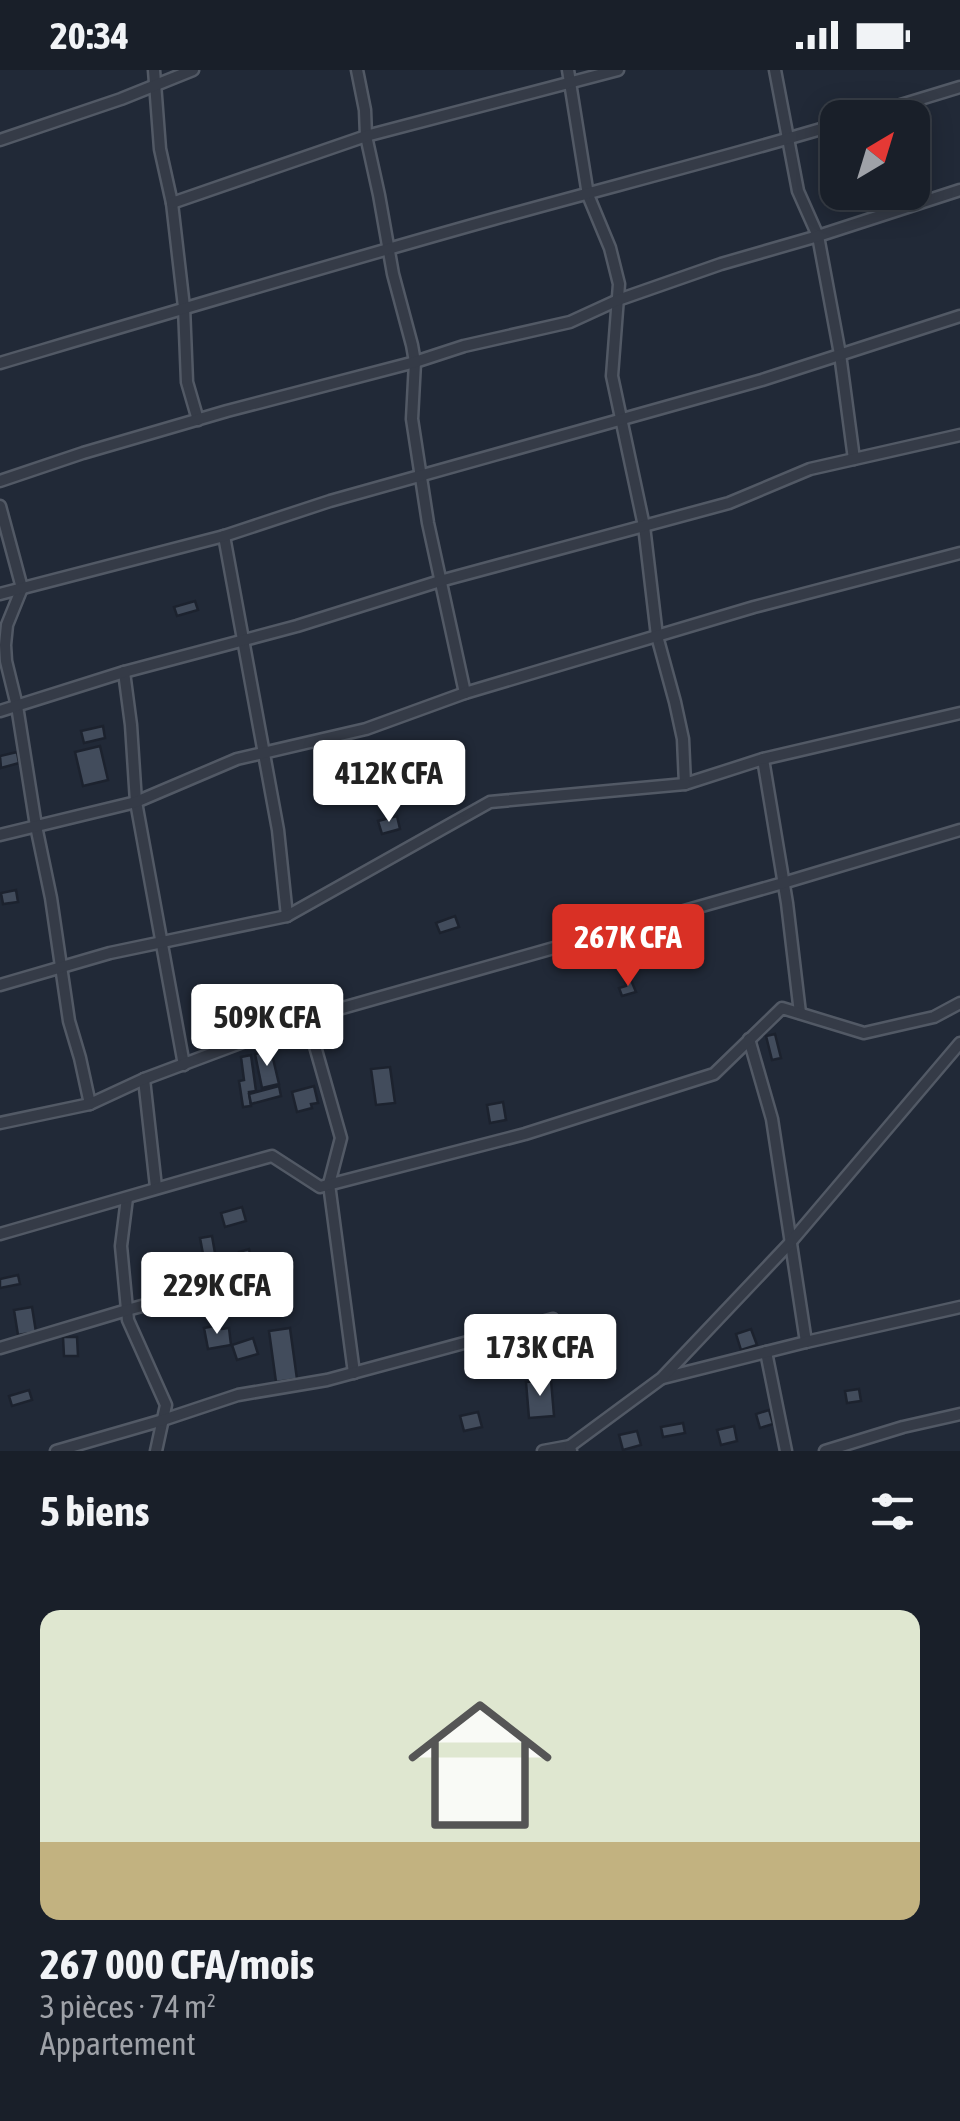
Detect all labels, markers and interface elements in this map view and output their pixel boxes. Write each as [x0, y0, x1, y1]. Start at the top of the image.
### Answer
text: 20:34 [50, 14, 129, 57]
north arrow [820, 100, 930, 210]
map controls [820, 100, 930, 210]
pin: 412K CFA [286, 740, 492, 825]
text: 412K CFA [335, 754, 443, 791]
pin: 267K CFA [525, 904, 731, 989]
text: 267K CFA [574, 918, 682, 955]
pin: 509K CFA [164, 984, 370, 1069]
text: 509K CFA [213, 998, 321, 1035]
pin: 229K CFA [114, 1252, 320, 1337]
text: 229K CFA [163, 1266, 271, 1303]
pin: 173K CFA [437, 1314, 643, 1399]
text: 173K CFA [486, 1328, 594, 1365]
icon: filters [865, 1484, 920, 1539]
text: 5 biens [40, 1487, 149, 1535]
icon: home [390, 1675, 570, 1855]
text: 267 000 CFA/mois [40, 1940, 314, 1988]
text: 3 pièces · 74 m² [40, 1988, 216, 2025]
text: Appartement [40, 2025, 196, 2062]

